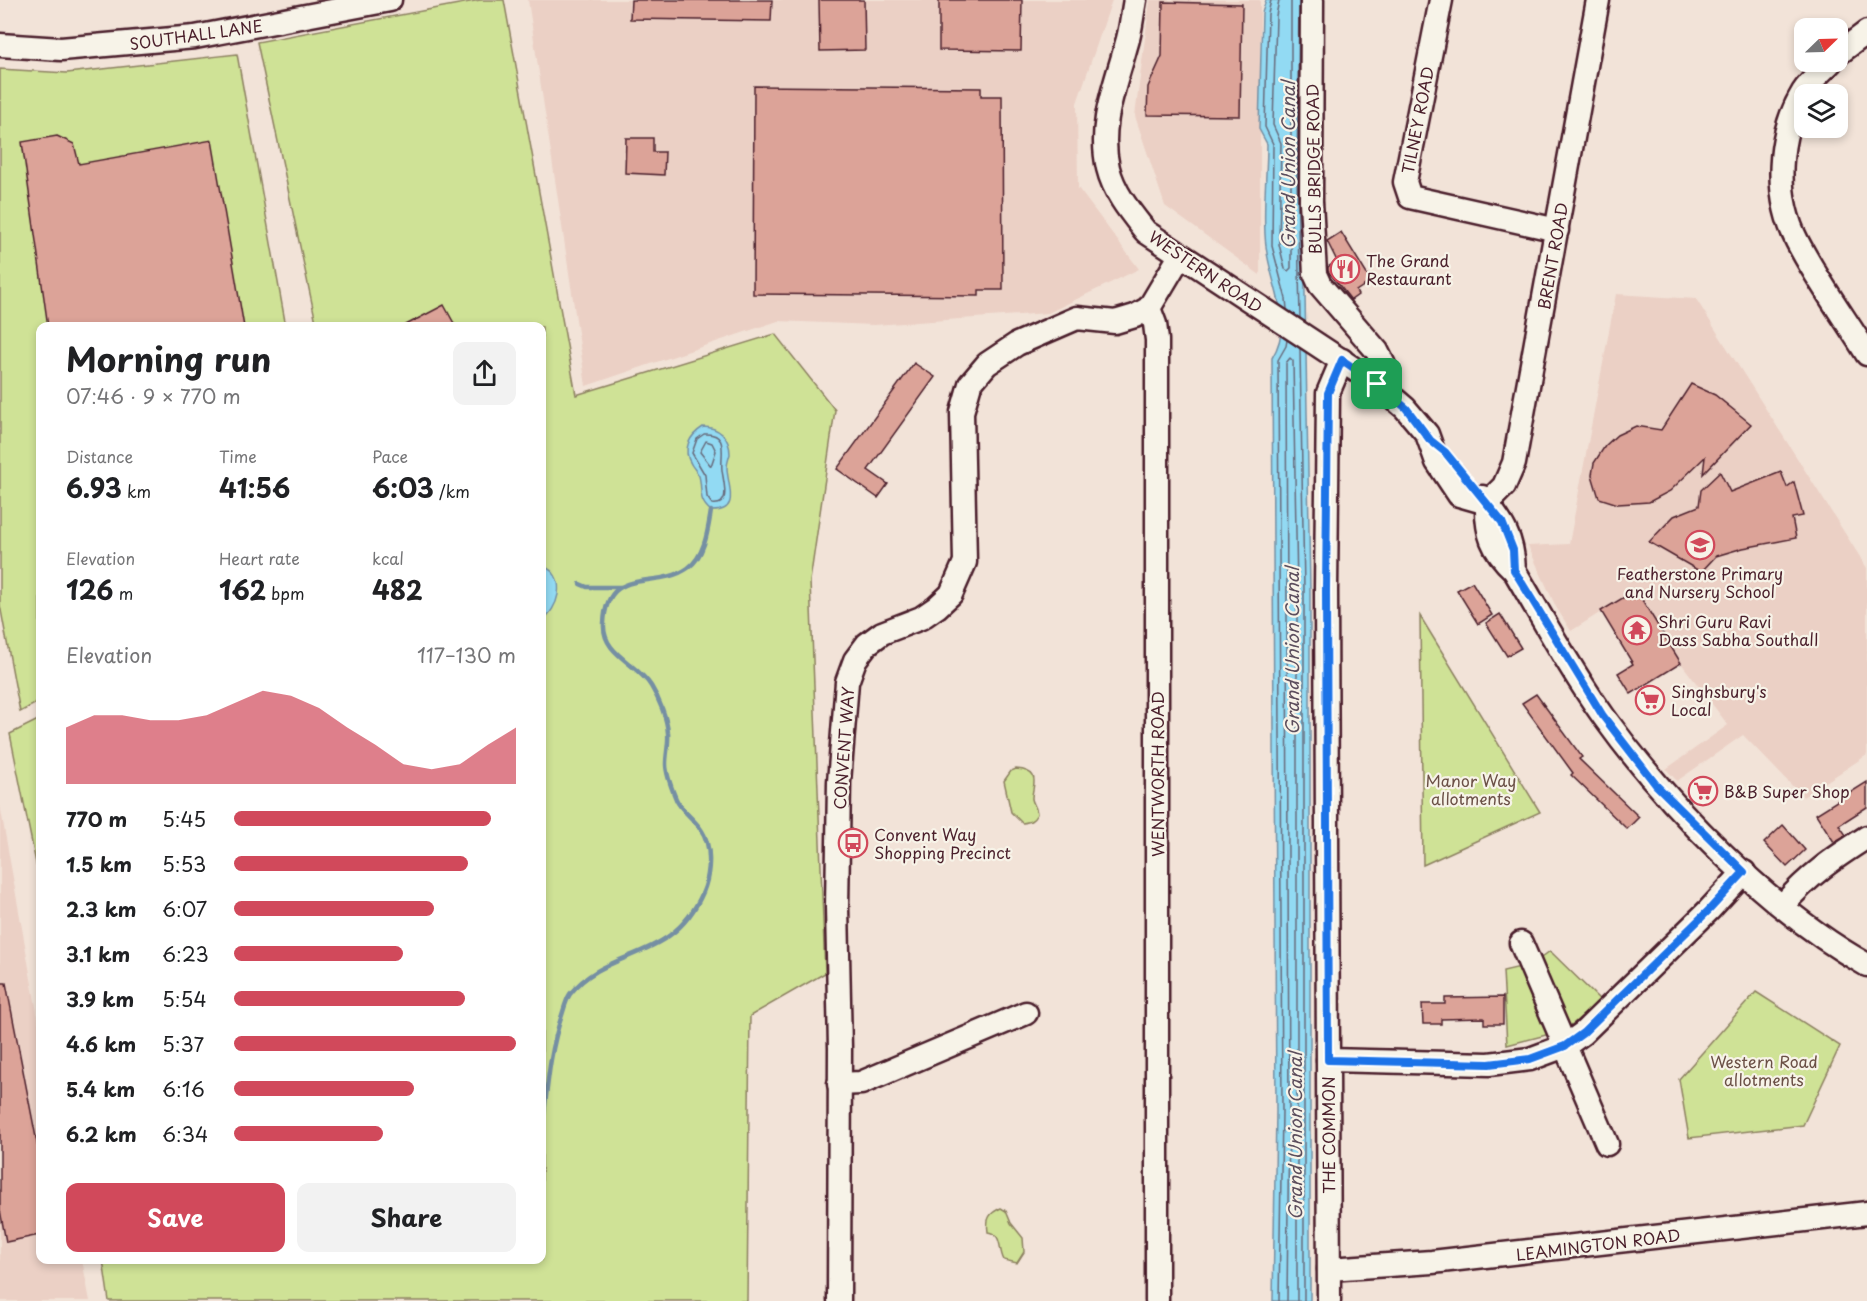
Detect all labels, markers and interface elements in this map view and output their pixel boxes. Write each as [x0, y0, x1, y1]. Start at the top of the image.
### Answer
street label: SOUTHALL LANE [128, 13, 264, 55]
north arrow [1794, 18, 1848, 72]
map controls [1794, 18, 1848, 138]
street label: TILNEY ROAD [1395, 64, 1439, 176]
water label: Grand Union Canal [1274, 78, 1301, 249]
street label: BULLS BRIDGE ROAD [1300, 83, 1326, 255]
button: layers [1794, 84, 1848, 138]
street label: BRENT ROAD [1531, 201, 1573, 311]
street label: WESTERN ROAD [1144, 224, 1268, 318]
place label: The Grand Restaurant [1366, 248, 1452, 290]
restaurant icon: The Grand Restaurant [1329, 253, 1361, 285]
text: Morning run [66, 333, 271, 383]
button: share [453, 342, 516, 405]
pin [1351, 358, 1402, 409]
icon: arrive [1360, 367, 1393, 400]
text: 07:46 · 9 × 770 m [66, 381, 241, 411]
text: Distance [66, 444, 133, 468]
text: Time [219, 444, 257, 468]
text: Pace [372, 444, 408, 468]
text: 6.93 [66, 468, 122, 507]
text: 41:56 [219, 468, 290, 507]
text: 6:03 [372, 468, 434, 507]
text: km [122, 479, 151, 503]
text: /km [434, 479, 470, 503]
school or university icon: Featherstone Primary and Nursery School [1684, 529, 1716, 561]
text: Elevation [66, 546, 135, 570]
text: Heart rate [219, 546, 300, 570]
text: kcal [372, 546, 404, 570]
place label: Featherstone Primary and Nursery School [1617, 561, 1783, 603]
water label: Grand Union Canal [1278, 564, 1305, 735]
text: 126 [66, 570, 113, 609]
text: 162 [219, 570, 266, 609]
text: 482 [372, 570, 423, 609]
text: m [113, 581, 133, 605]
text: bpm [266, 581, 304, 605]
place label: Shri Guru Ravi Dass Sabha Southall [1658, 609, 1818, 651]
temple icon: Shri Guru Ravi Dass Sabha Southall [1621, 614, 1653, 646]
text: Elevation [66, 640, 152, 670]
text: 117–130 m [417, 640, 516, 670]
place label: Singhsbury's Local [1671, 679, 1766, 721]
supermarket icon: Singhsbury's Local [1634, 684, 1666, 716]
street label: CONVENT WAY [827, 686, 859, 810]
street label: WENTWORTH ROAD [1145, 691, 1169, 857]
park label: Manor Way allotments [1426, 768, 1516, 810]
supermarket icon: B&B Super Shop [1687, 775, 1719, 807]
place label: B&B Super Shop [1724, 779, 1850, 803]
text: 770 m [66, 804, 127, 834]
text: 5:45 [162, 804, 206, 834]
place label: Convent Way Shopping Precinct [874, 822, 1011, 864]
bus stop icon: Convent Way Shopping Precinct [837, 827, 869, 859]
text: 1.5 km [66, 849, 132, 879]
text: 5:53 [162, 849, 206, 879]
text: 2.3 km [66, 894, 136, 924]
text: 6:07 [162, 894, 207, 924]
text: 3.1 km [66, 939, 130, 969]
text: 6:23 [162, 939, 209, 969]
text: 3.9 km [66, 984, 134, 1014]
text: 5:54 [162, 984, 207, 1014]
text: 4.6 km [66, 1029, 136, 1059]
text: 5:37 [162, 1029, 204, 1059]
water label: Grand Union Canal [1281, 1049, 1308, 1220]
park label: Western Road allotments [1710, 1049, 1818, 1091]
text: 5.4 km [66, 1074, 135, 1104]
text: 6:16 [162, 1074, 205, 1104]
street label: THE COMMON [1316, 1076, 1340, 1194]
text: 6.2 km [66, 1119, 137, 1149]
text: 6:34 [162, 1119, 208, 1149]
button: Save [66, 1183, 285, 1252]
button: Share [297, 1183, 516, 1252]
street label: LEAMINGTON ROAD [1514, 1222, 1682, 1266]

